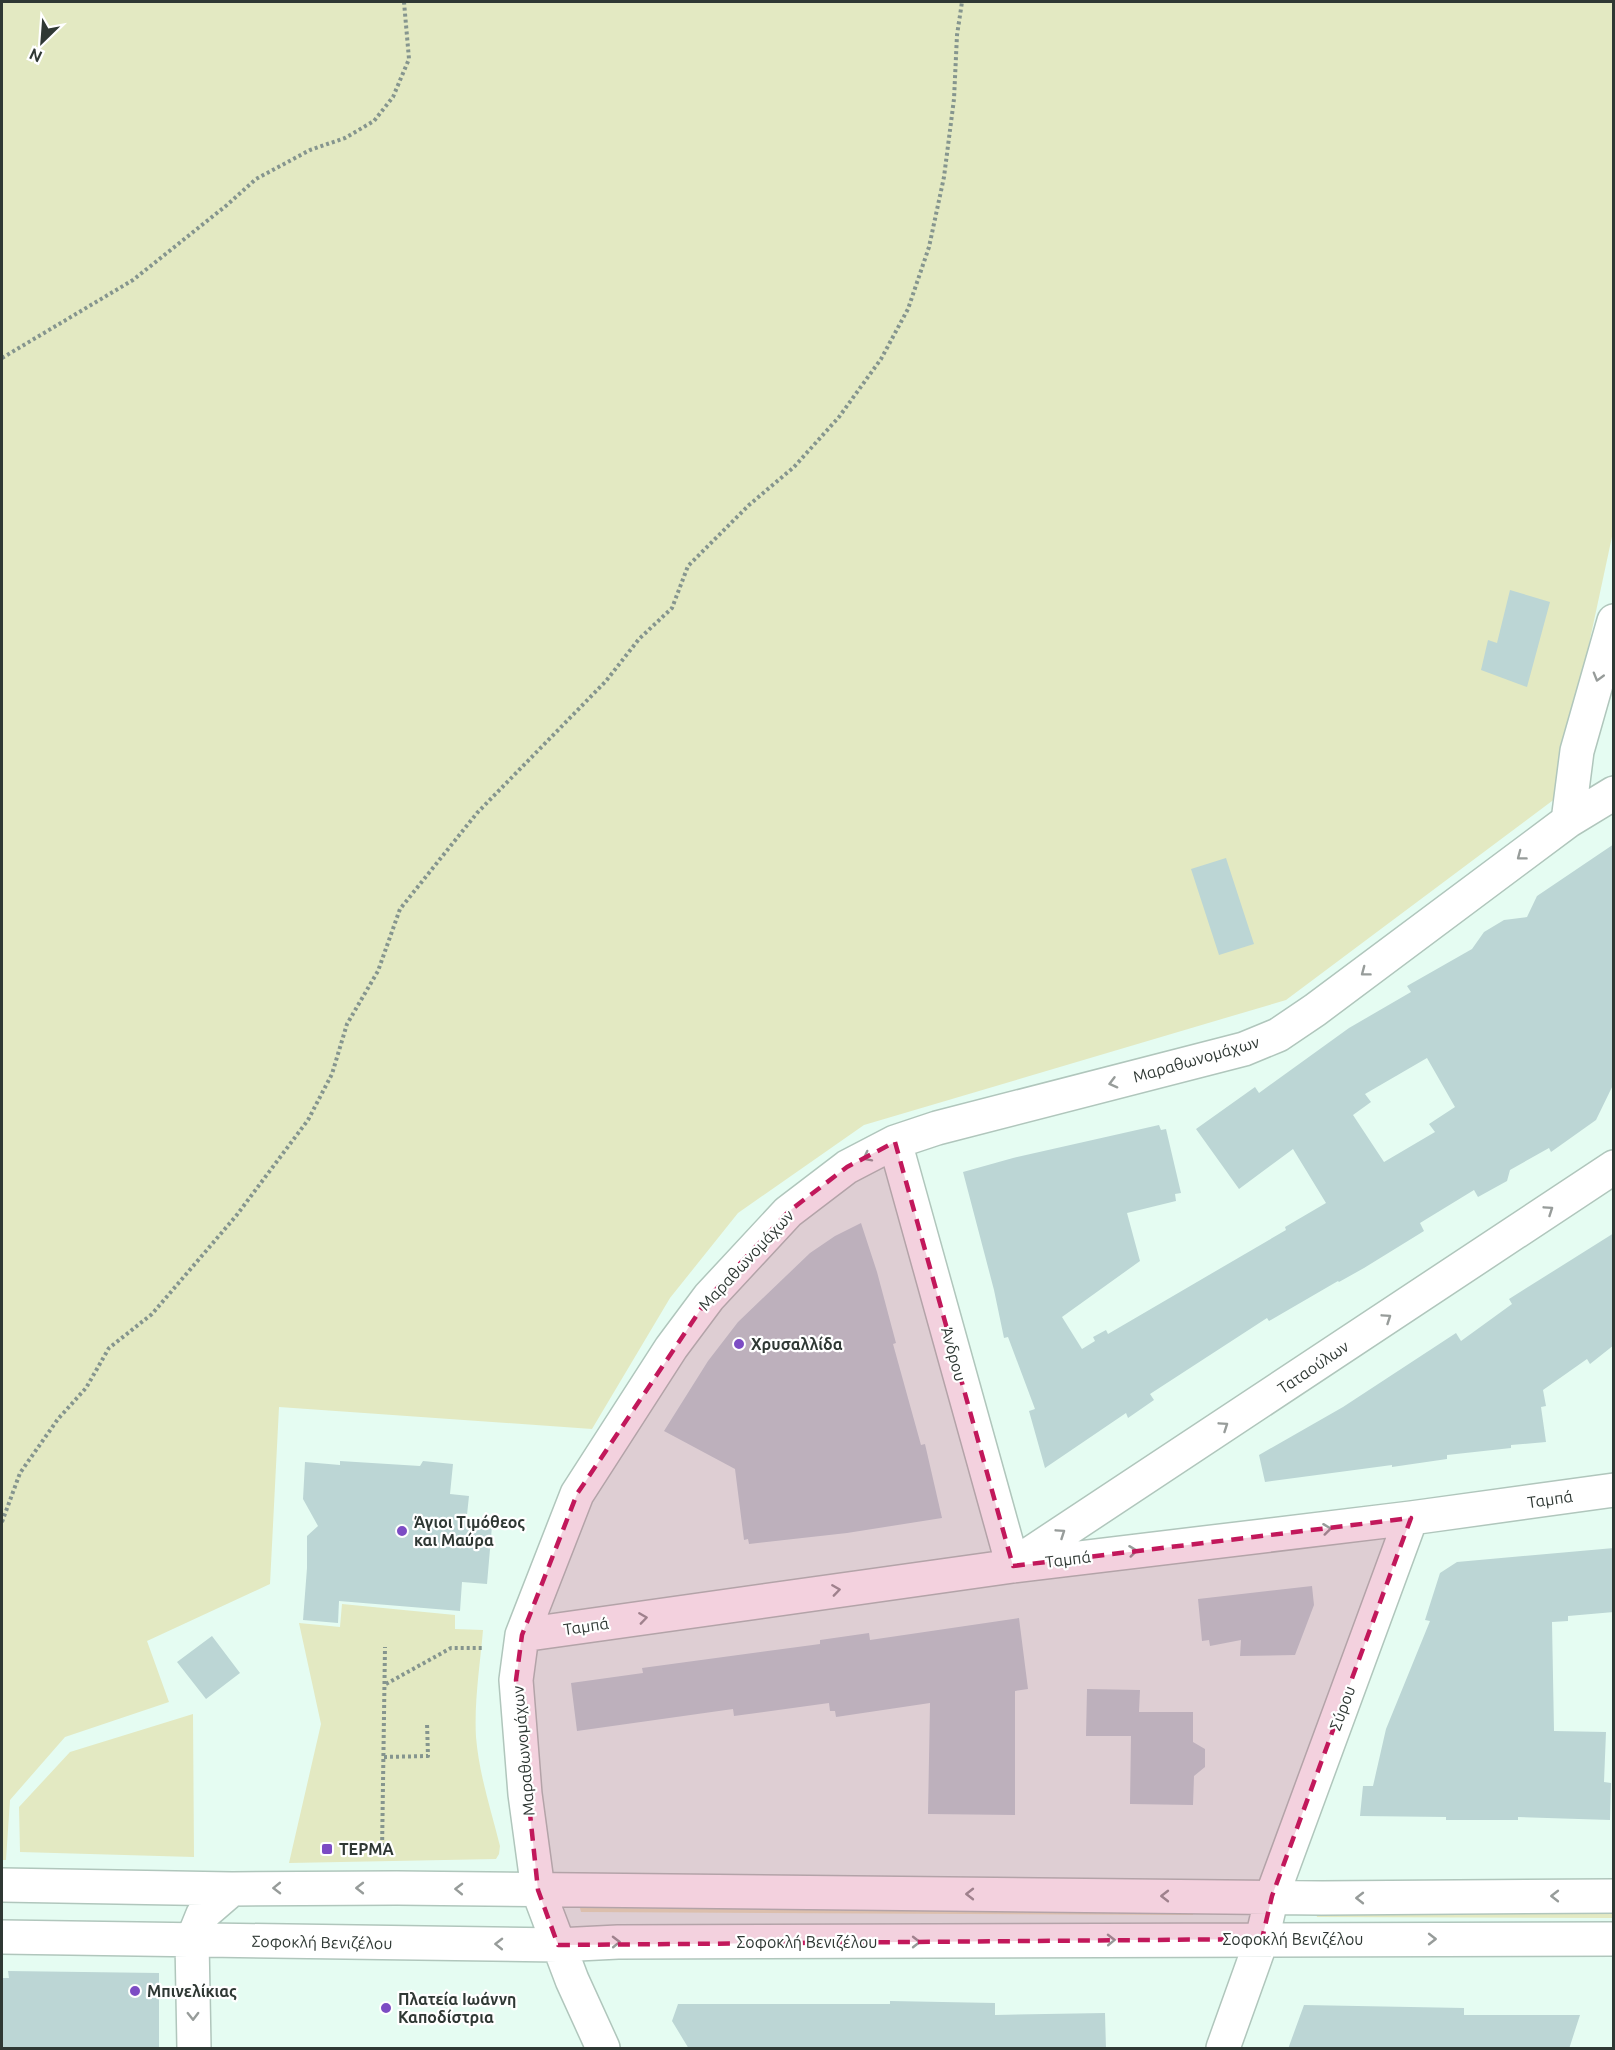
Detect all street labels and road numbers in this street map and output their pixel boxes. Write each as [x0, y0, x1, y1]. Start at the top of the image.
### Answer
street label: Μαραθωνομάχων [1131, 1032, 1262, 1086]
street label: Μαραθωνομάχων [695, 1206, 797, 1314]
street label: Άνδρου [938, 1325, 970, 1383]
street label: Ταταούλων [1274, 1337, 1352, 1397]
street label: Ταμπά [1526, 1487, 1574, 1511]
street label: Ταμπά [1044, 1547, 1092, 1571]
street label: Ταμπά [562, 1614, 610, 1638]
street label: Σύρου [1326, 1683, 1358, 1733]
street label: Μαραθωνομάχων [508, 1685, 538, 1817]
street label: Σοφοκλή Βενιζέλου [1223, 1930, 1363, 1949]
street label: Σοφοκλή Βενιζέλου [251, 1932, 393, 1953]
street label: Σοφοκλή Βενιζέλου [737, 1933, 877, 1952]

